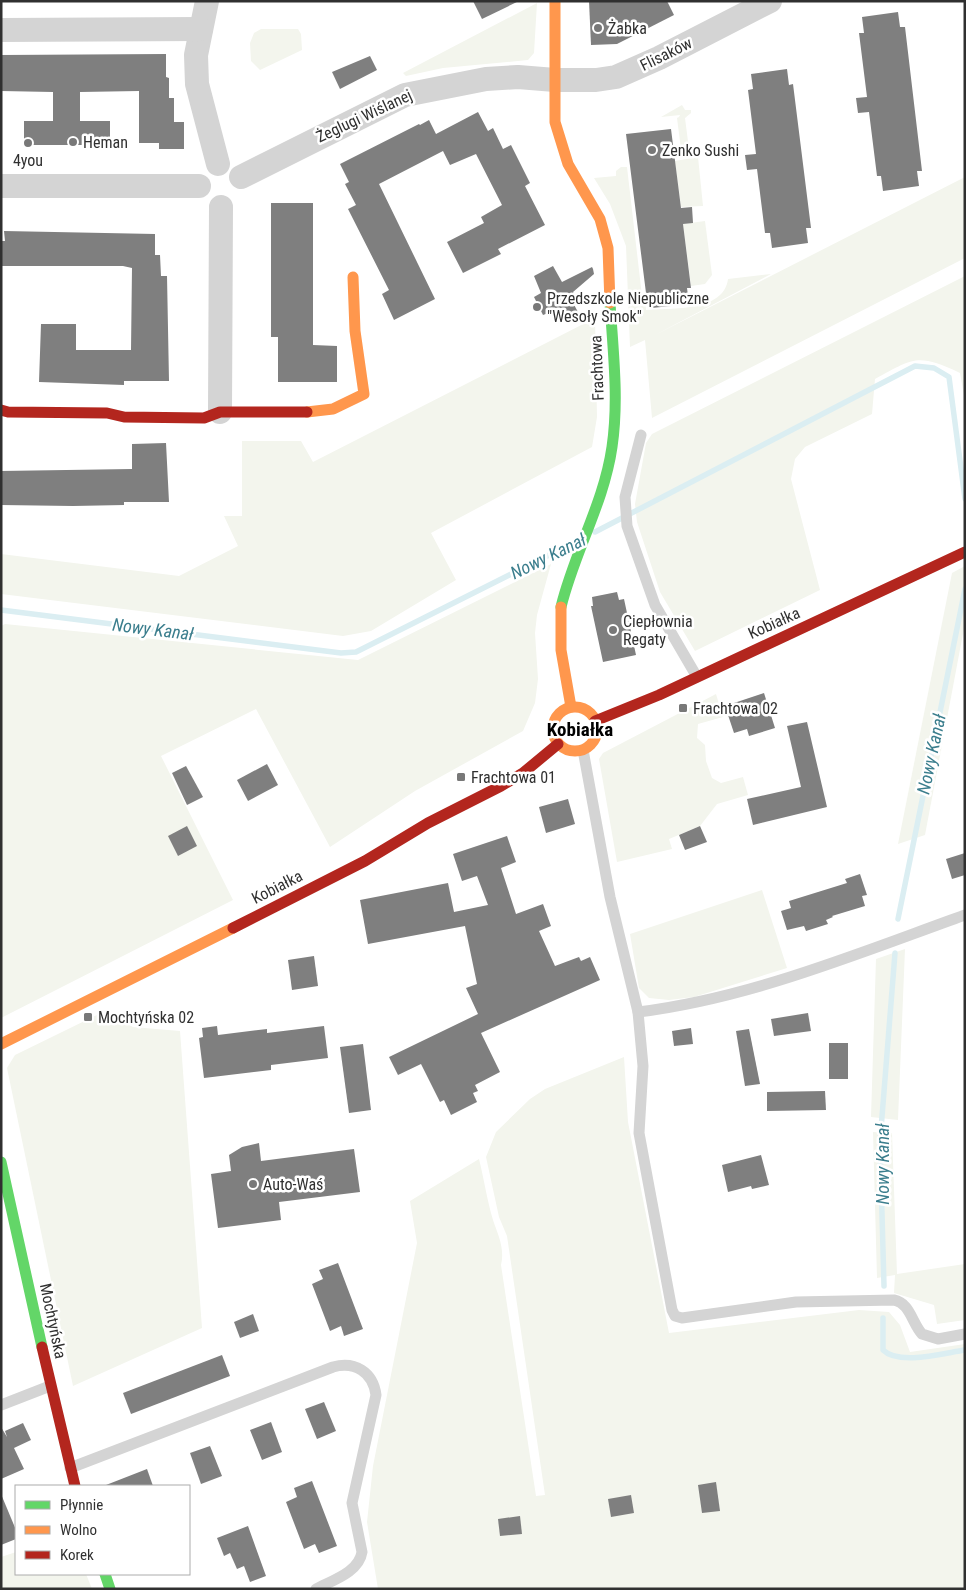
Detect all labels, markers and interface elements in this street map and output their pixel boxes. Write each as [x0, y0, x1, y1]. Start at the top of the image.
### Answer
place label: Żabka [608, 19, 647, 38]
marker: Żabka [592, 22, 604, 34]
street label: Flisaków [637, 33, 695, 75]
street label: Żeglugi Wiślanej [313, 86, 415, 146]
place label: Heman [83, 133, 128, 152]
marker: Heman [67, 136, 79, 148]
marker: 4you [22, 137, 34, 149]
place label: Zenko Sushi [662, 141, 739, 160]
marker: Zenko Sushi [646, 144, 658, 156]
place label: 4you [13, 151, 43, 170]
place label: Przedszkole Niepubliczne "Wesoły Smok" [547, 289, 709, 326]
marker: Przedszkole Niepubliczne "Wesoły Smok" [531, 301, 543, 313]
street label: Frachtowa [586, 335, 608, 401]
water label: Nowy Kanał [507, 528, 590, 583]
street label: Kobiałka [745, 603, 803, 643]
place label: Ciepłownia Regaty [623, 612, 693, 649]
water label: Nowy Kanał [111, 614, 195, 644]
marker: Ciepłownia Regaty [607, 624, 619, 636]
place label: Frachtowa 02 [693, 699, 778, 718]
marker: Frachtowa 02 [677, 702, 689, 714]
water label: Nowy Kanał [912, 711, 950, 796]
district label: Kobiałka [547, 718, 613, 741]
place label: Frachtowa 01 [471, 768, 556, 787]
marker: Frachtowa 01 [455, 771, 467, 783]
street label: Kobiałka [248, 866, 306, 908]
place label: Mochtyńska 02 [98, 1008, 194, 1027]
marker: Mochtyńska 02 [82, 1011, 94, 1023]
water label: Nowy Kanał [872, 1123, 893, 1205]
place label: Auto-Waś [263, 1175, 323, 1194]
marker: Auto-Waś [247, 1178, 259, 1190]
street label: Mochtyńska [36, 1282, 70, 1360]
legend [15, 1485, 190, 1575]
text: Płynnie [60, 1496, 103, 1514]
text: Wolno [60, 1521, 97, 1539]
text: Korek [60, 1546, 94, 1564]

